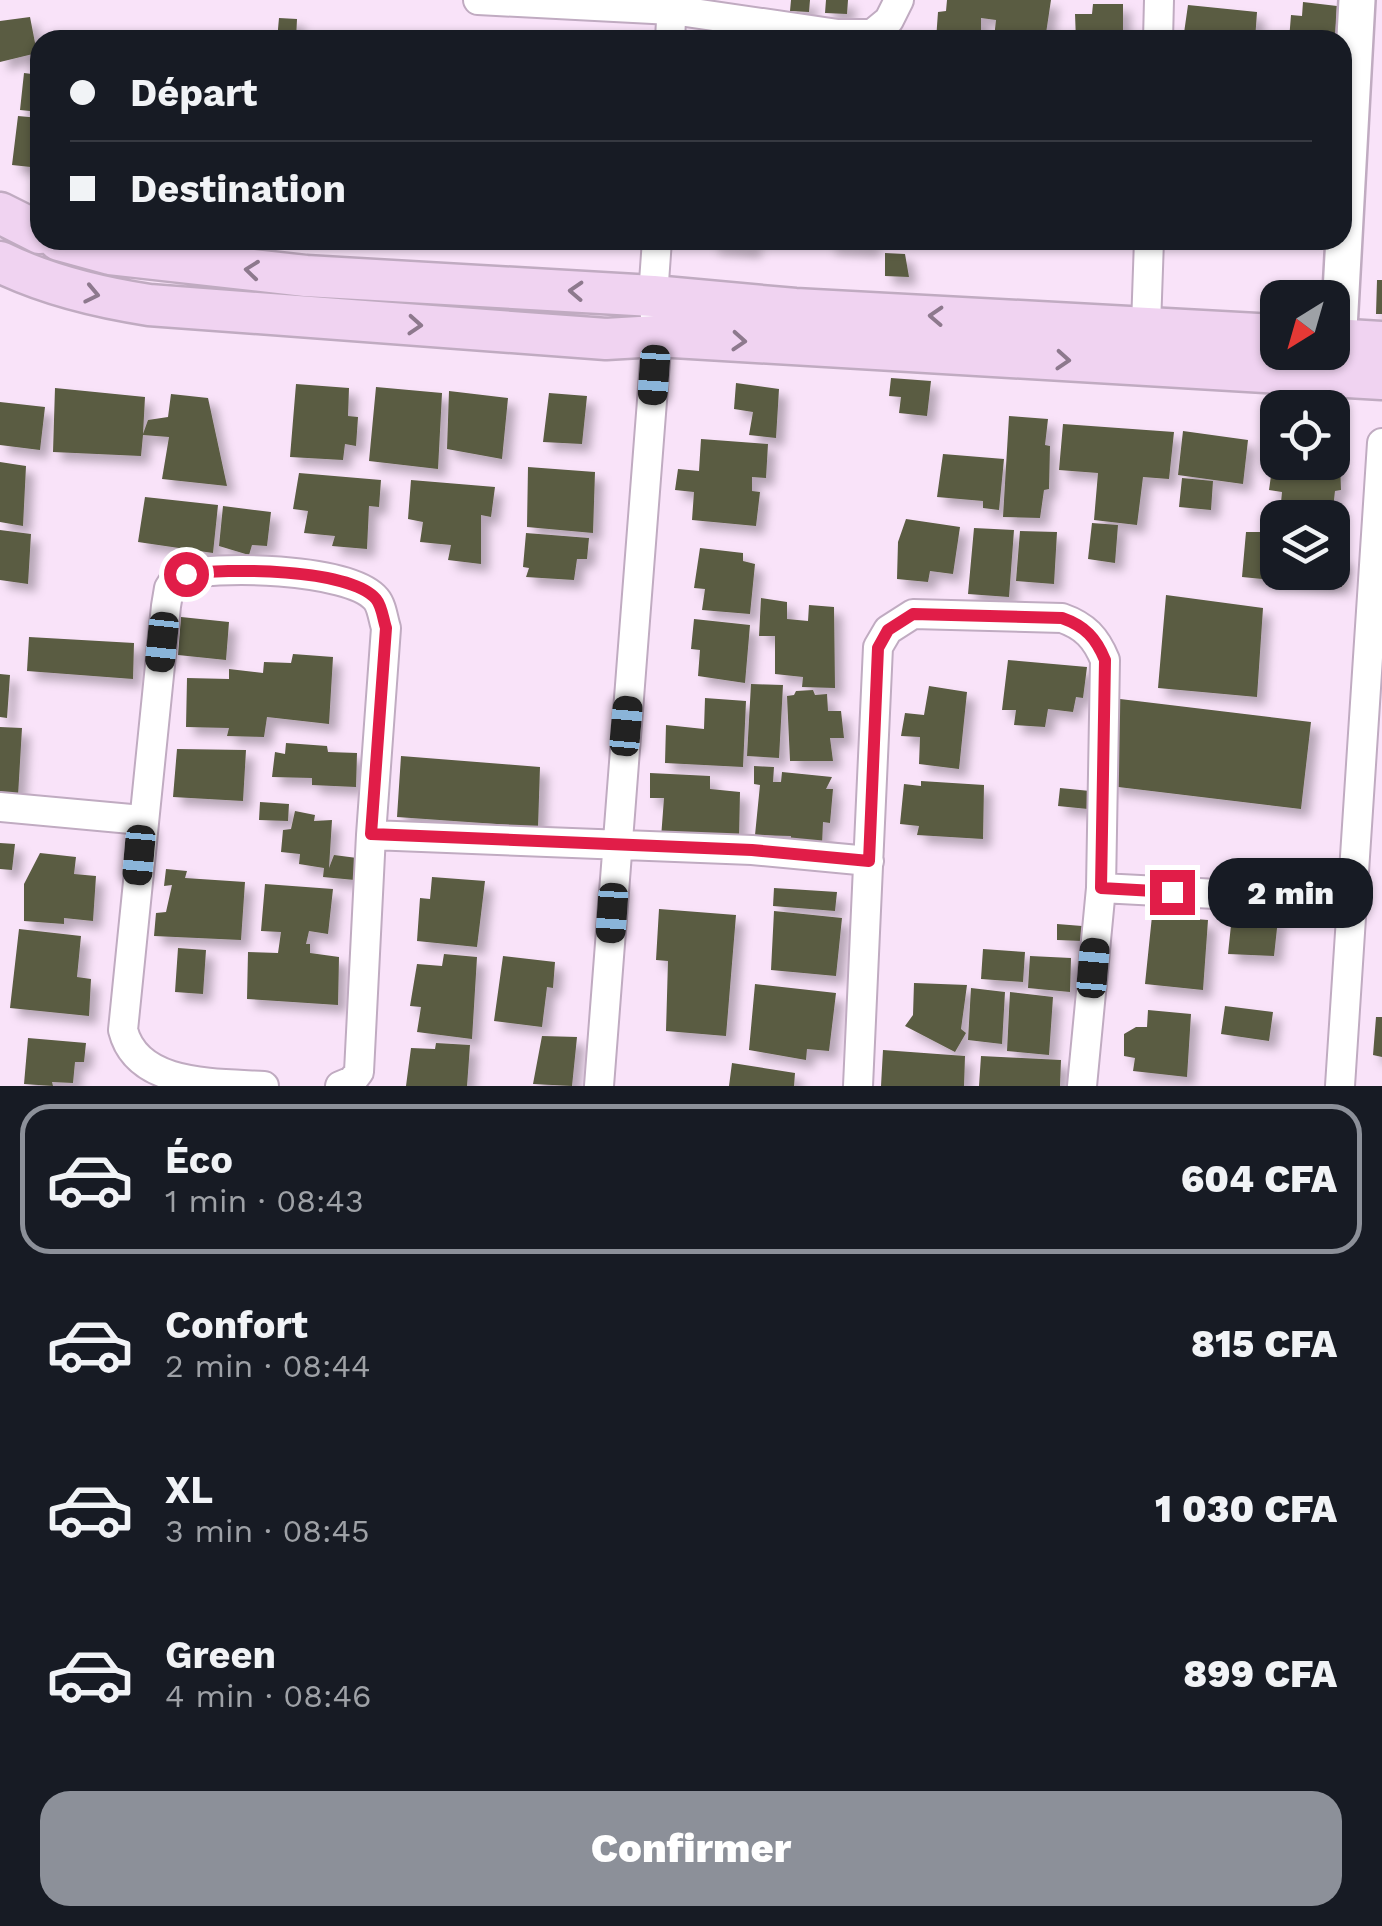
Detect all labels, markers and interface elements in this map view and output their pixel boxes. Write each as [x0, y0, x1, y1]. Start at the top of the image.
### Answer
text: Départ [130, 71, 257, 115]
text: Destination [130, 167, 346, 211]
one-way arrow [244, 260, 260, 281]
north arrow [1260, 280, 1350, 370]
map controls [1260, 280, 1350, 590]
one-way arrow [568, 281, 584, 302]
one-way arrow [83, 282, 100, 303]
one-way arrow [927, 306, 943, 327]
one-way arrow [407, 313, 423, 335]
one-way arrow [732, 330, 748, 351]
car [637, 344, 671, 406]
one-way arrow [1056, 349, 1072, 371]
button: locate [1260, 390, 1350, 480]
button: layers [1260, 500, 1350, 590]
route start [164, 552, 209, 597]
car [144, 611, 180, 673]
car [608, 695, 644, 757]
car [121, 824, 157, 886]
callout: 2 min [1207, 857, 1372, 927]
route end [1150, 870, 1195, 915]
text: 2 min [1247, 874, 1334, 912]
car [595, 882, 629, 944]
car [1075, 937, 1111, 999]
icon: car [45, 1134, 135, 1224]
text: Éco [165, 1138, 233, 1182]
text: 604 CFA [1181, 1157, 1337, 1201]
text: 1 min · 08:43 [165, 1182, 364, 1220]
icon: car [45, 1299, 135, 1389]
text: Confort [165, 1303, 308, 1347]
text: 815 CFA [1191, 1322, 1337, 1366]
text: 2 min · 08:44 [165, 1347, 371, 1385]
icon: car [45, 1464, 135, 1554]
text: XL [165, 1468, 213, 1512]
text: 1 030 CFA [1155, 1487, 1337, 1531]
text: 3 min · 08:45 [165, 1512, 370, 1550]
icon: car [45, 1629, 135, 1719]
text: Green [165, 1633, 276, 1677]
text: 899 CFA [1183, 1652, 1337, 1696]
text: 4 min · 08:46 [165, 1677, 371, 1715]
button: Confirmer [40, 1791, 1342, 1906]

